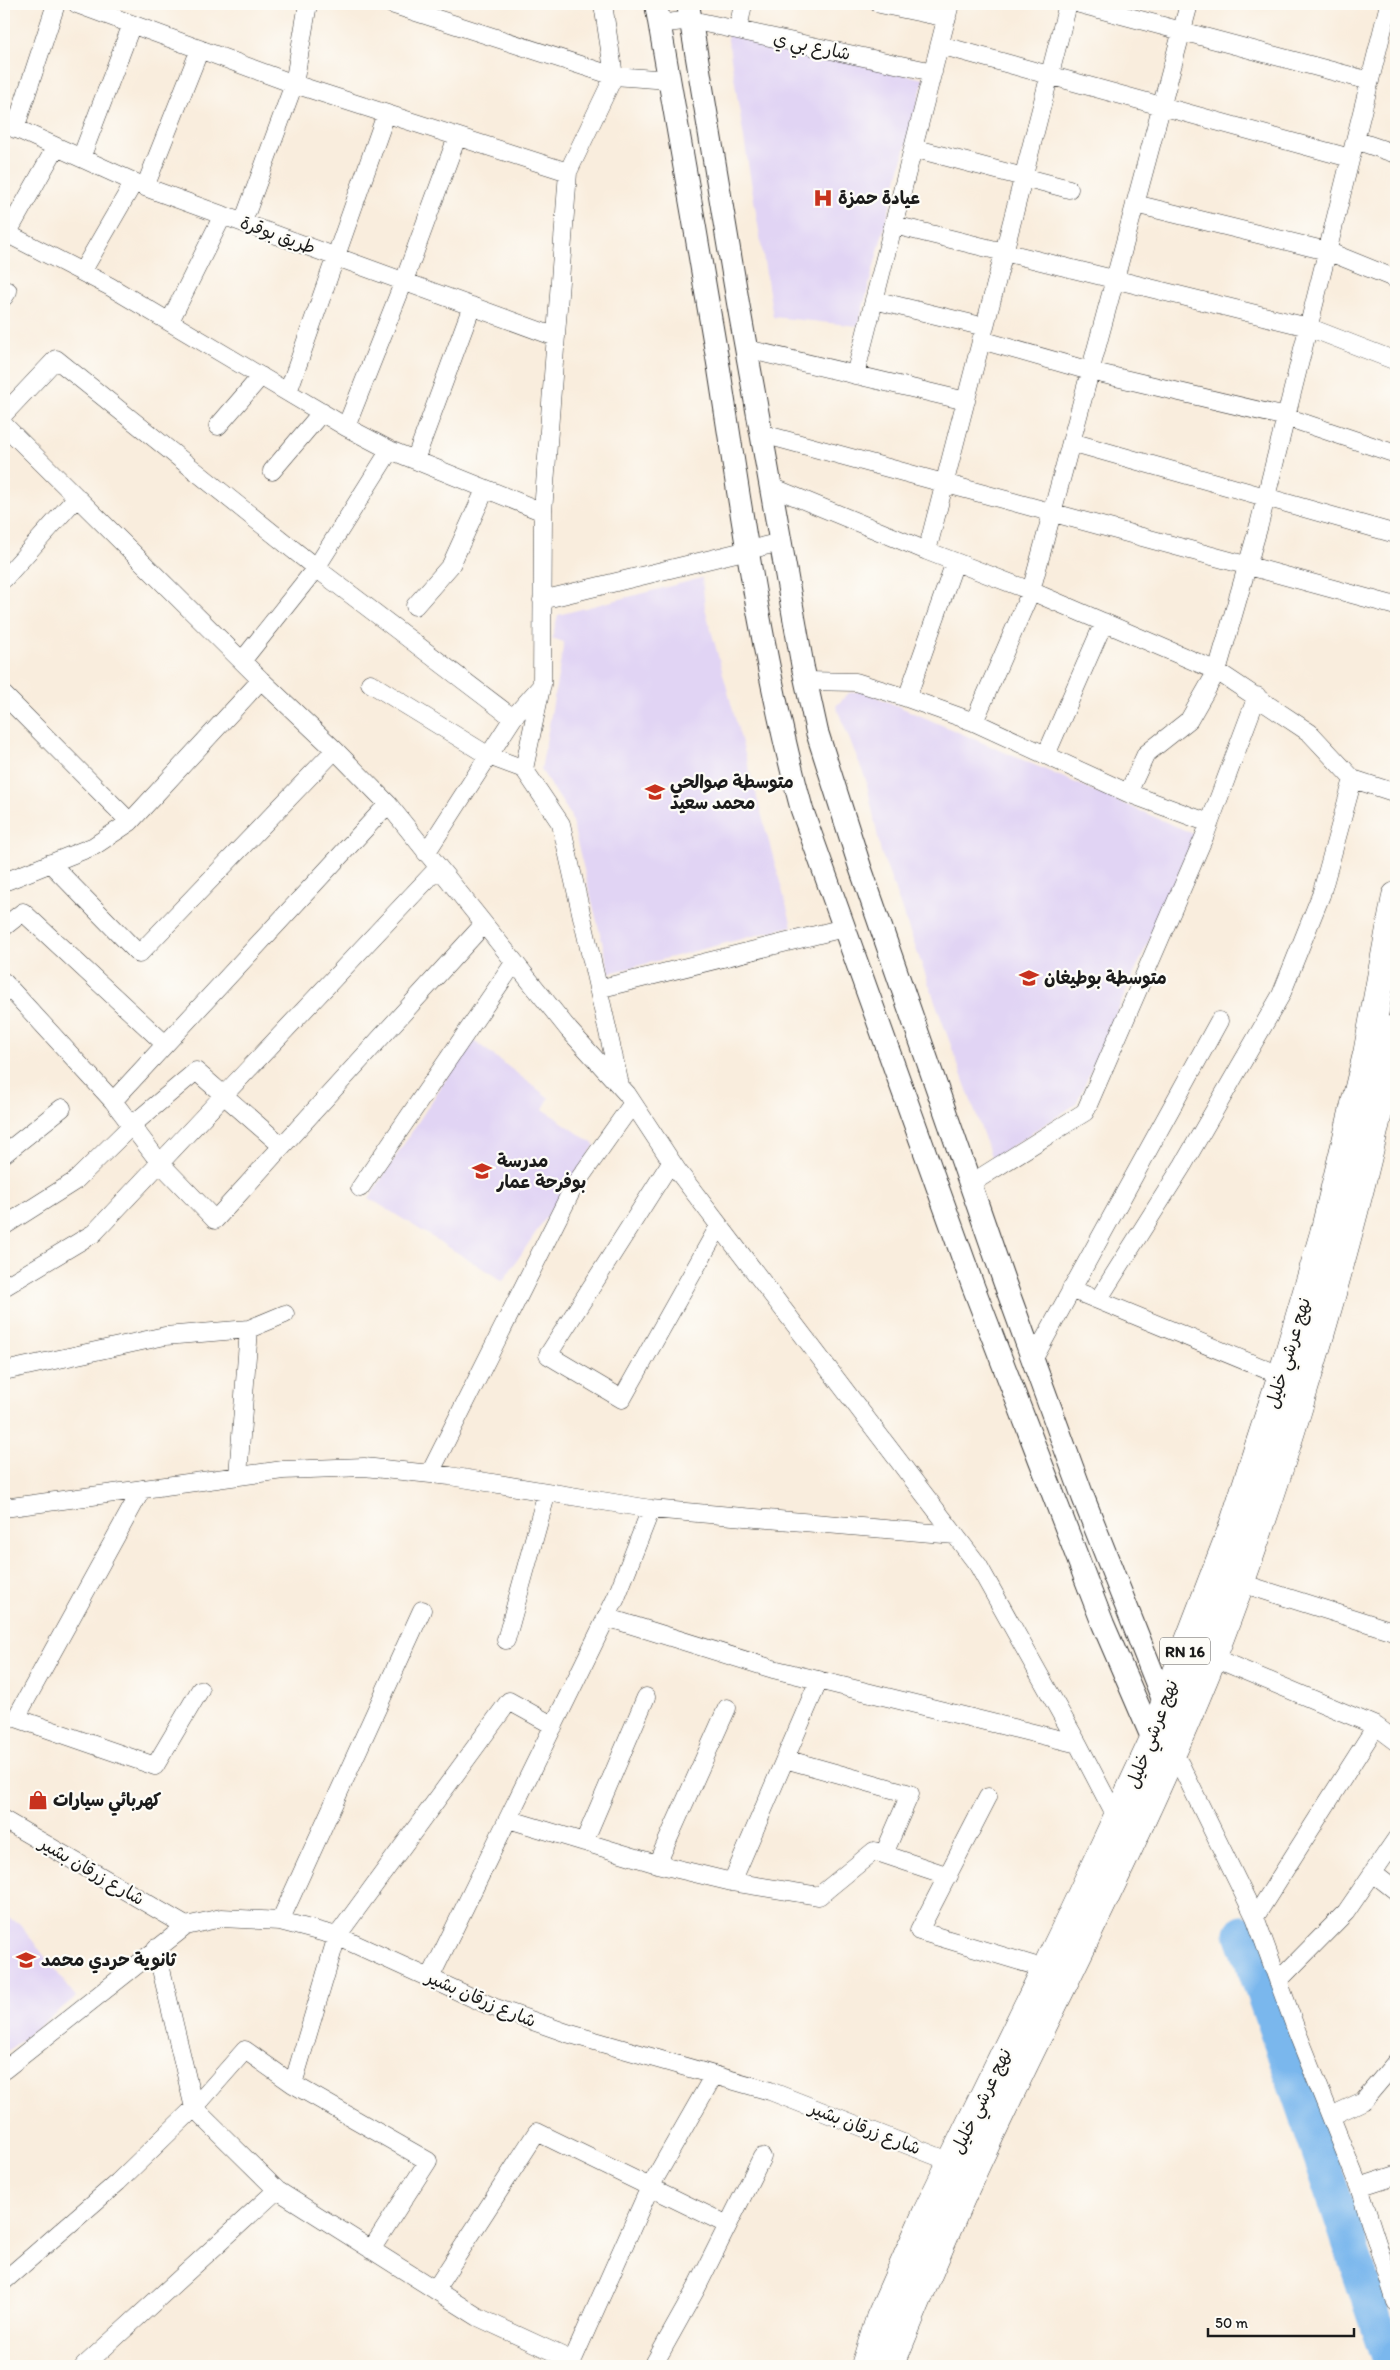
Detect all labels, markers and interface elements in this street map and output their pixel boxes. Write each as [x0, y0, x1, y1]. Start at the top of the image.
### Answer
street label: شارع بي ي [770, 27, 853, 70]
hospital icon: عيادة حمزة [812, 187, 834, 209]
place label: عيادة حمزة [838, 187, 920, 209]
street label: طريق بوقرة [237, 211, 319, 259]
place label: متوسطة صوالحي محمد سعيد [670, 771, 794, 814]
school or university icon: متوسطة صوالحي محمد سعيد [644, 781, 666, 803]
school or university icon: متوسطة بوطيغان [1018, 967, 1040, 989]
place label: متوسطة بوطيغان [1044, 967, 1167, 989]
place label: مدرسة بوفرحة عمار [496, 1150, 586, 1193]
school or university icon: مدرسة بوفرحة عمار [471, 1160, 493, 1182]
street label: نهج عرشي خليل [1261, 1295, 1320, 1413]
road number: RN 16 [1160, 1638, 1210, 1664]
street label: نهج عرشي خليل [1121, 1676, 1188, 1793]
shop icon: كهربائي سيارات [27, 1789, 49, 1811]
place label: كهربائي سيارات [53, 1789, 161, 1816]
street label: شارع زرقان بشير [33, 1831, 148, 1911]
school or university icon: ثانوية حردي محمد [15, 1949, 37, 1971]
place label: ثانوية حردي محمد [41, 1949, 177, 1974]
street label: شارع زرقان بشير [420, 1965, 539, 2033]
street label: نهج عرشي خليل [946, 2045, 1021, 2160]
street label: شارع زرقان بشير [804, 2096, 924, 2160]
scale bar [1208, 2305, 1354, 2337]
text: 50 m [1215, 2314, 1248, 2332]

